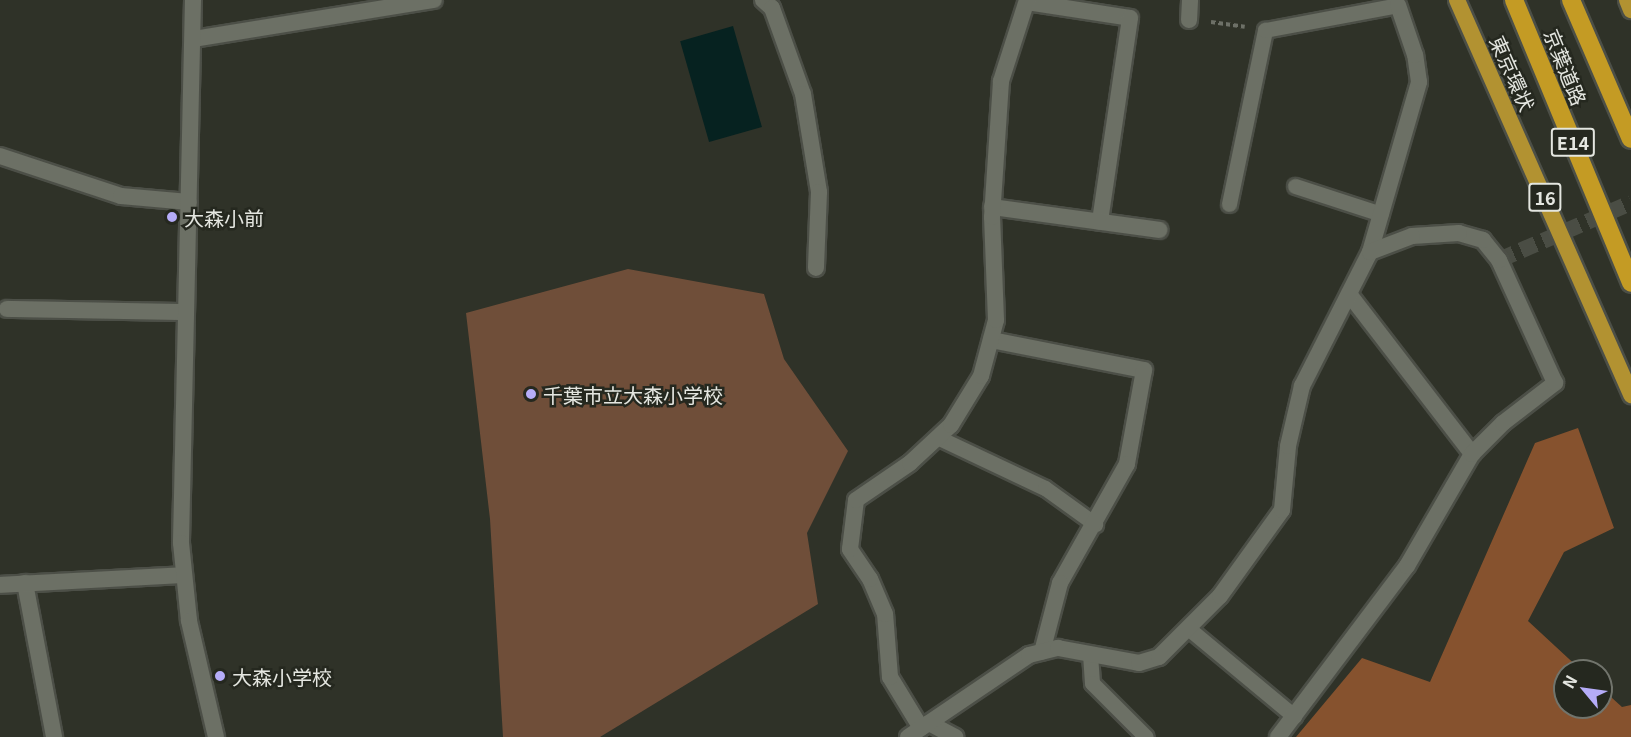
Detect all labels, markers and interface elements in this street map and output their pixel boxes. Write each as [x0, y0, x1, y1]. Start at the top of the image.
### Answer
street label: 京葉道路 [1540, 25, 1592, 109]
street label: 東京環状 [1486, 32, 1540, 114]
road number: E14 [1550, 127, 1596, 157]
road number: 16 [1527, 182, 1563, 212]
place label: 大森小前 [184, 205, 264, 229]
marker: 大森小前 [165, 210, 179, 224]
place label: 千葉市立大森小学校 [543, 382, 723, 406]
marker: 千葉市立大森小学校 [524, 387, 538, 401]
north arrow [1553, 659, 1613, 719]
place label: 大森小学校 [232, 664, 332, 688]
marker: 大森小学校 [213, 669, 227, 683]
text: N [1556, 670, 1582, 692]

